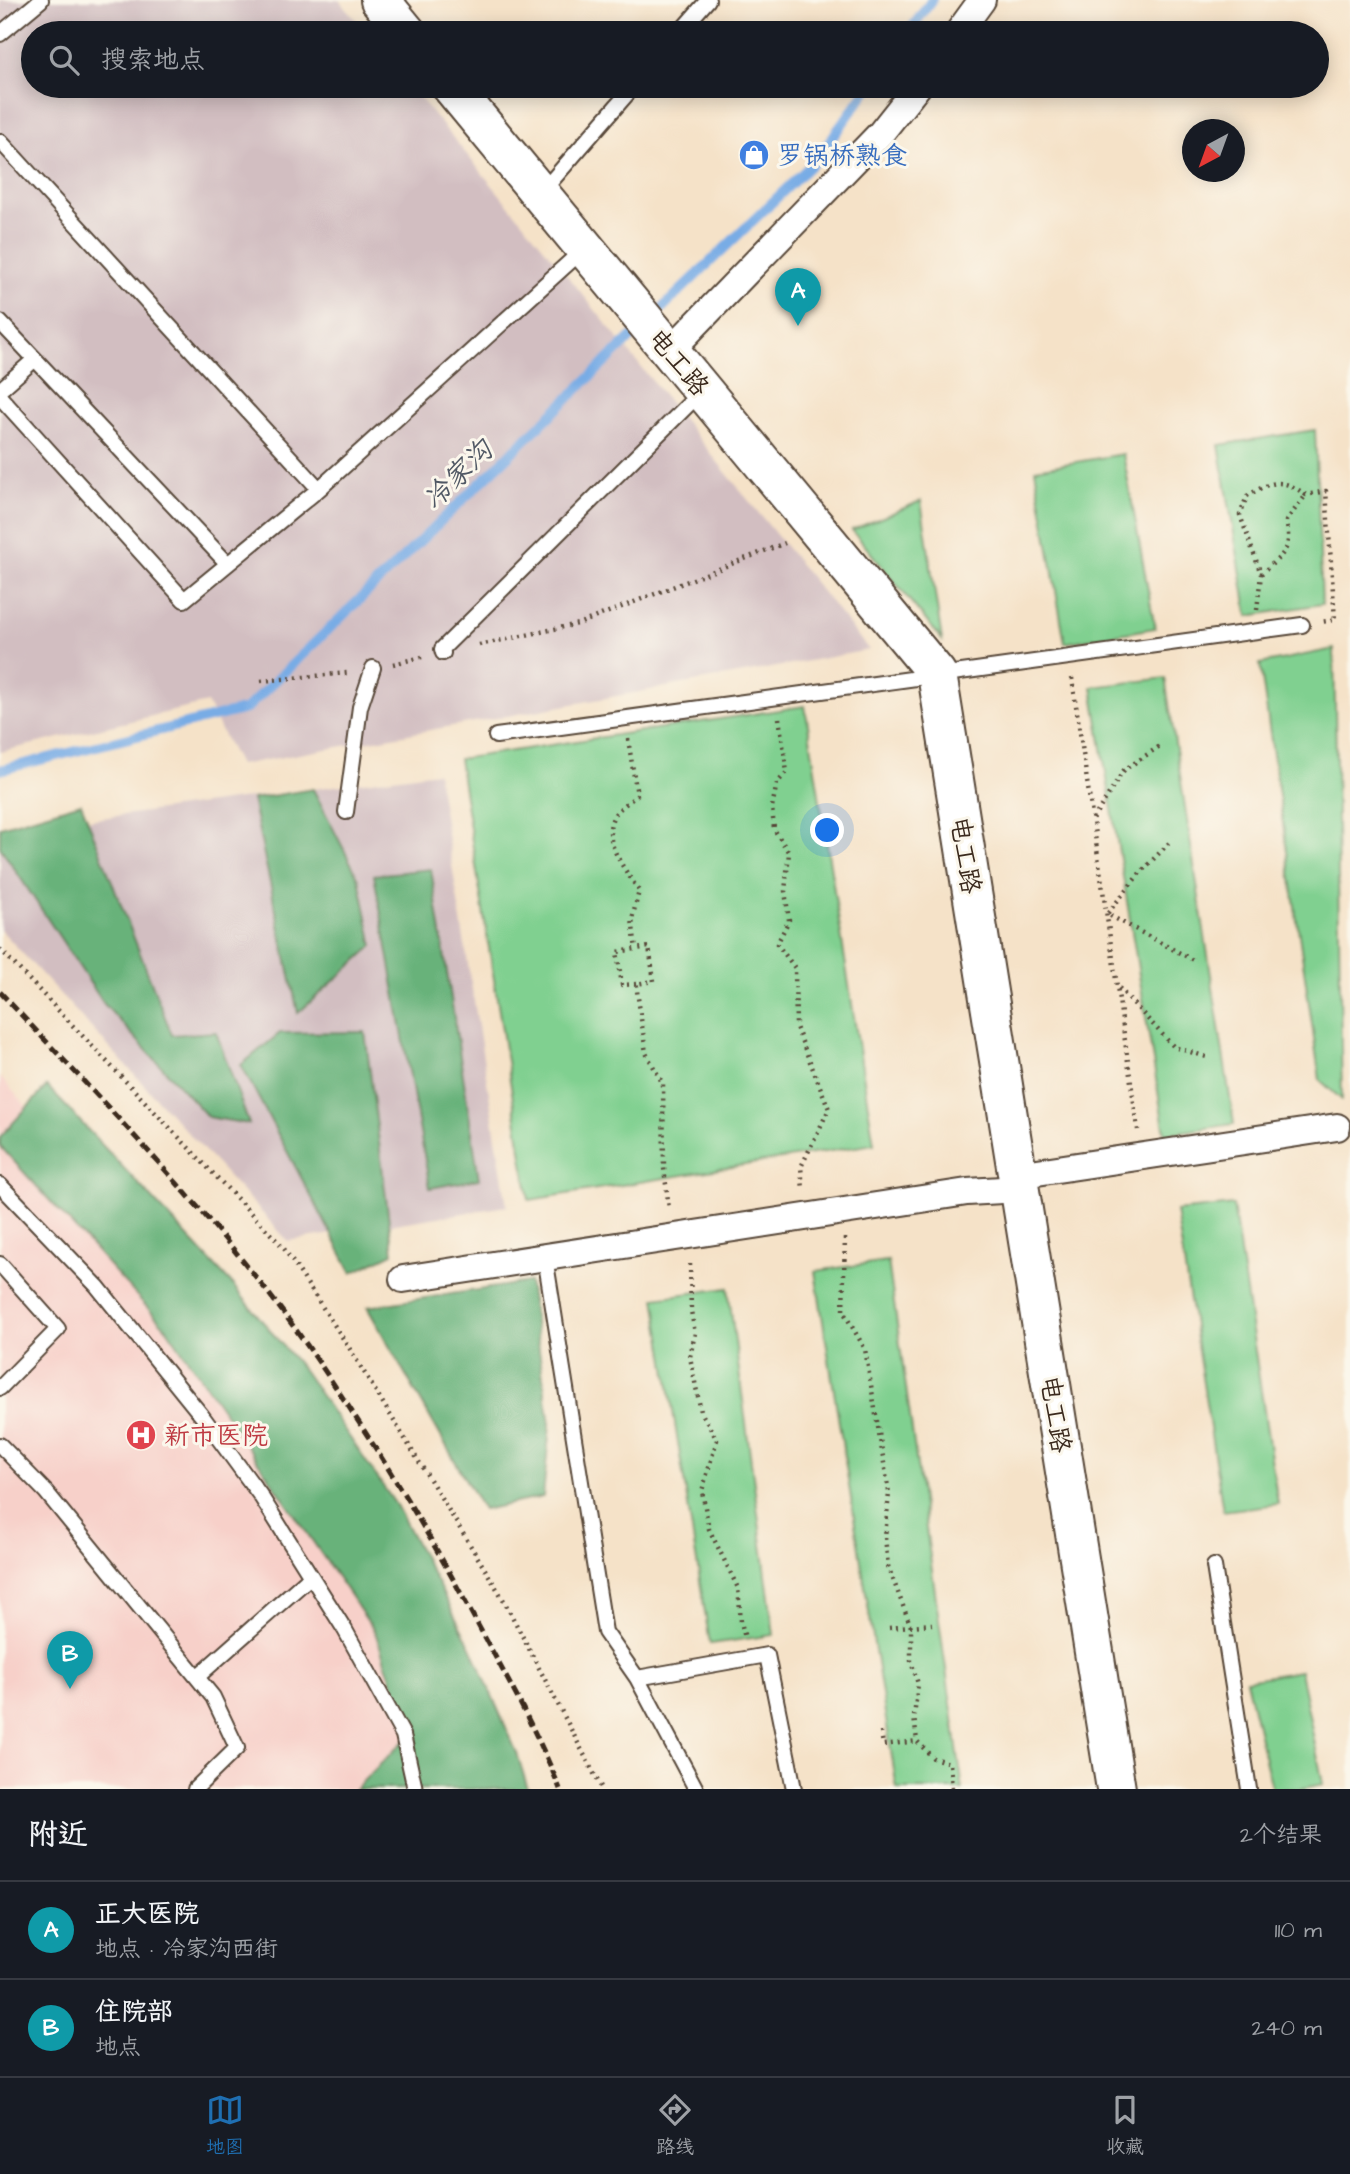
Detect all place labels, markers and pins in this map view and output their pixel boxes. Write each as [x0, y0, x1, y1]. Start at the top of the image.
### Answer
shop icon: 罗锅桥熟食 [737, 138, 771, 172]
place label: 罗锅桥熟食 [777, 138, 907, 174]
pin: A [775, 268, 821, 326]
hospital icon: 新市医院 [124, 1418, 158, 1452]
place label: 新市医院 [164, 1418, 268, 1454]
pin: B [47, 1631, 93, 1689]

